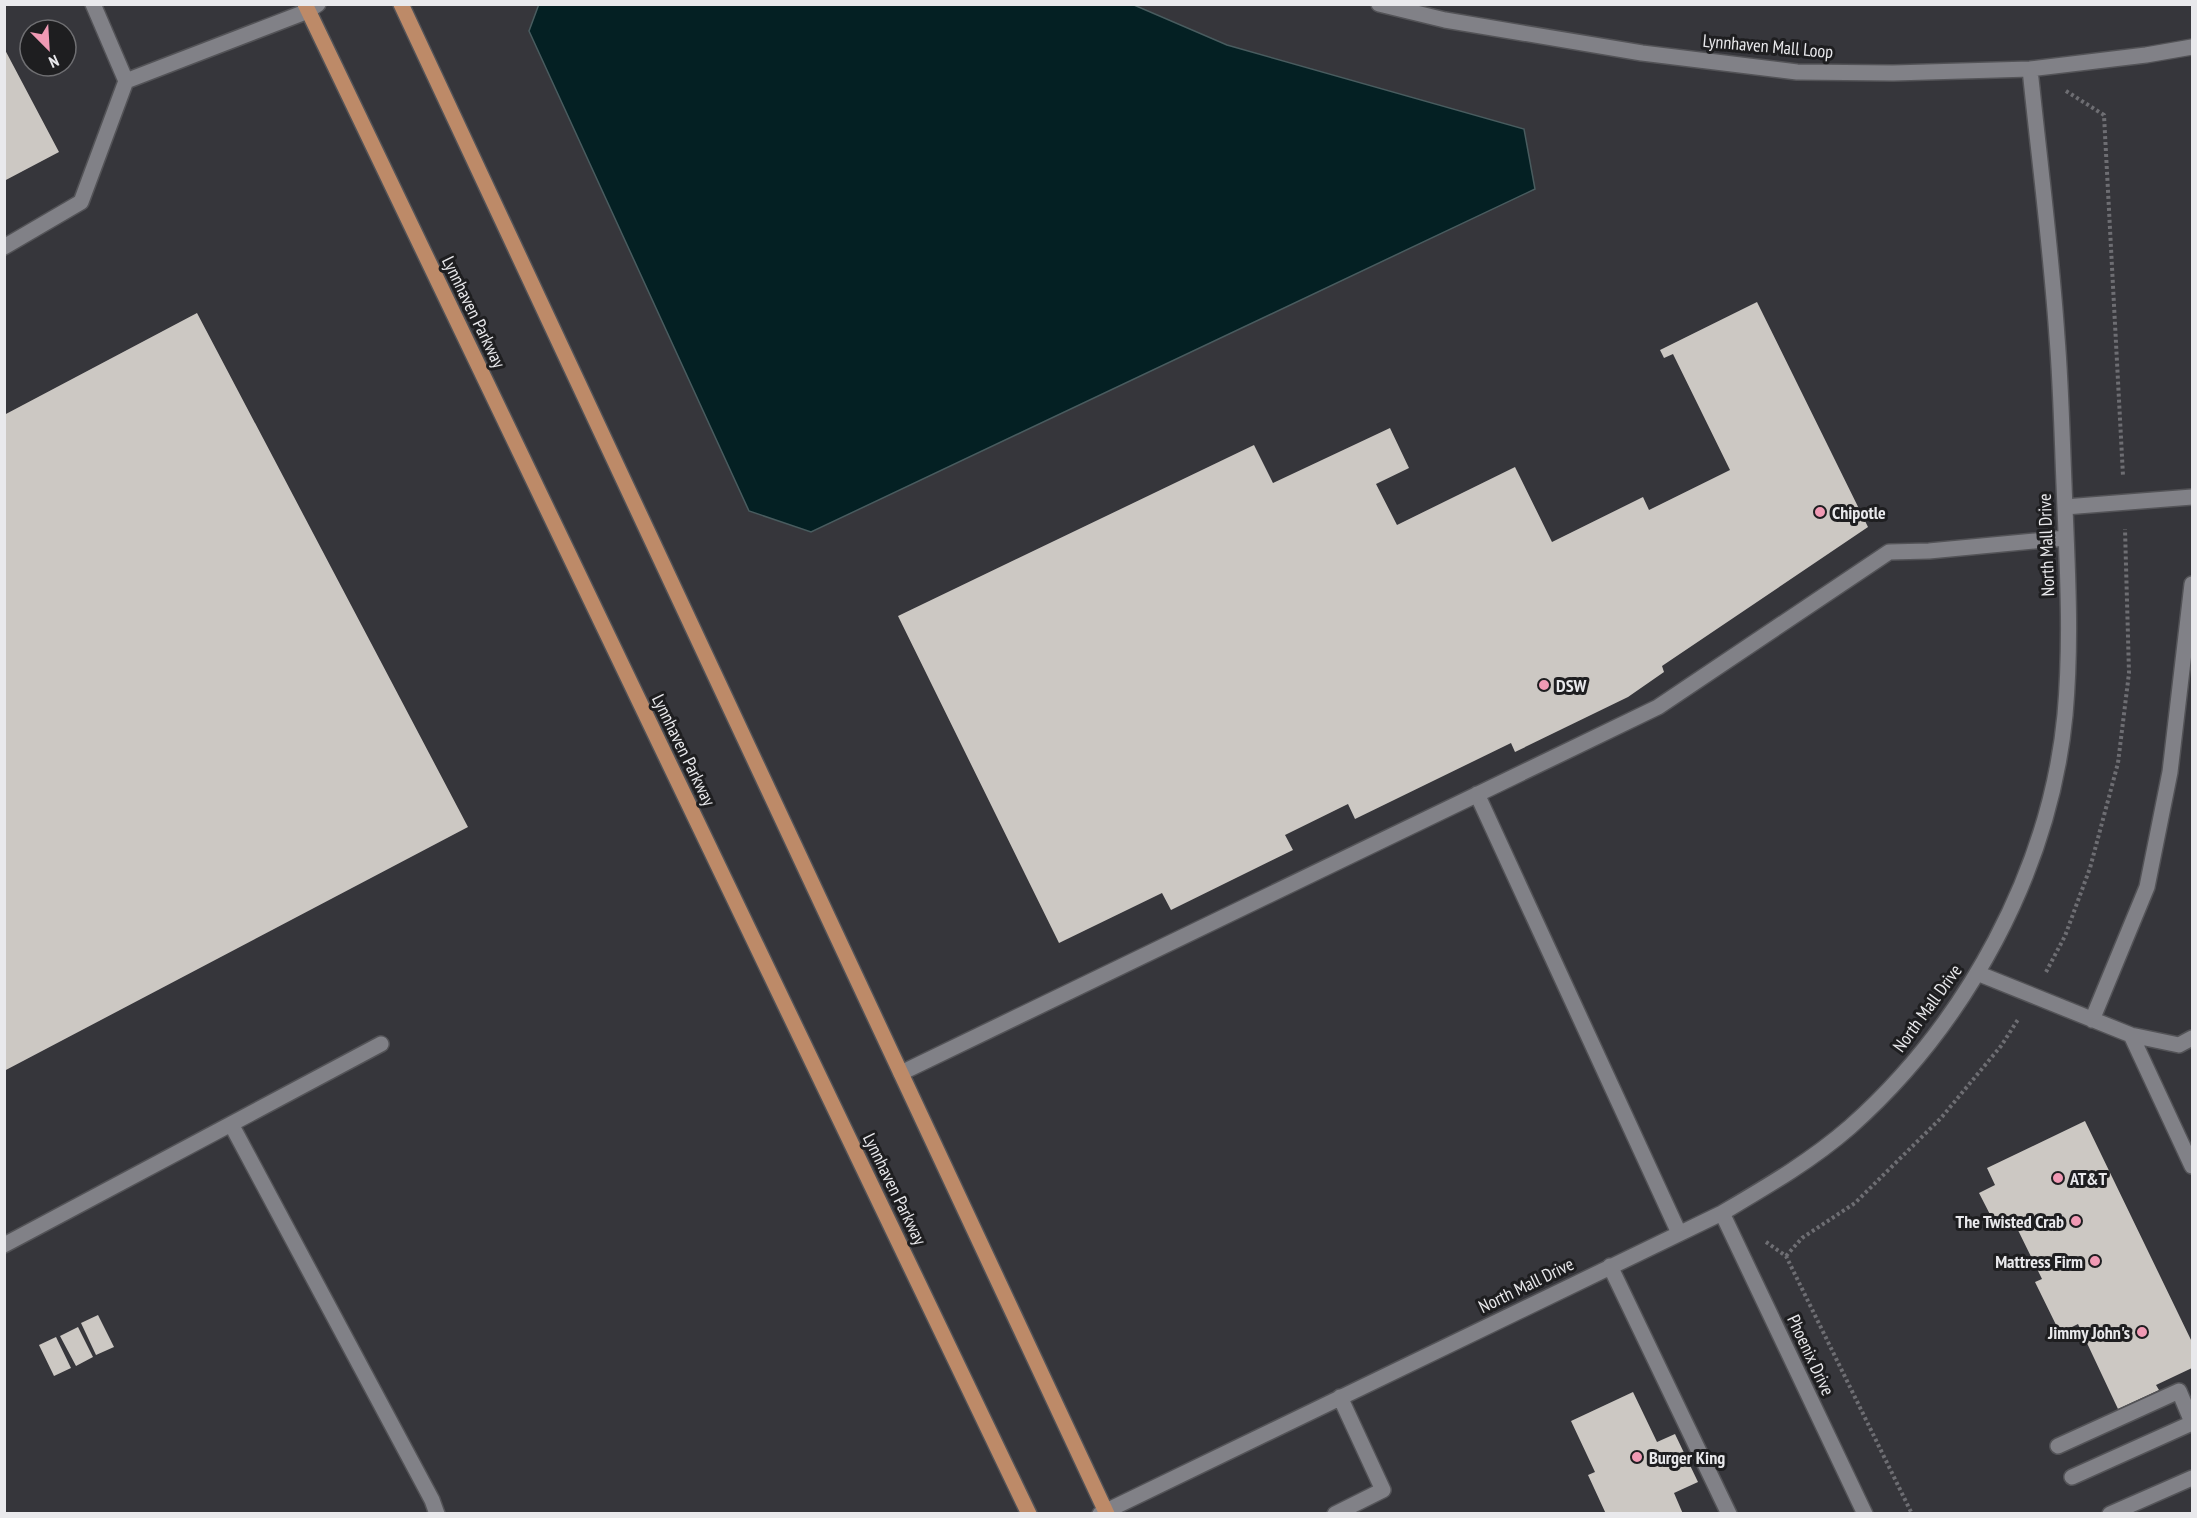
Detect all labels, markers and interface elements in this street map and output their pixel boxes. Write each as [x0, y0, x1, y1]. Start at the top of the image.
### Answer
north arrow [18, 18, 78, 78]
street label: Lynnhaven Mall Loop [1702, 29, 1834, 63]
text: N [46, 51, 62, 73]
street label: Lynnhaven Parkway [437, 252, 511, 372]
street label: North Mall Drive [2033, 493, 2059, 597]
place label: Chipotle [1832, 501, 1886, 524]
marker: Chipotle [1813, 505, 1827, 519]
place label: DSW [1556, 674, 1587, 697]
marker: DSW [1537, 678, 1551, 692]
street label: Lynnhaven Parkway [647, 690, 721, 810]
street label: North Mall Drive [1887, 960, 1967, 1056]
street label: Lynnhaven Parkway [858, 1129, 932, 1249]
place label: AT&T [2069, 1167, 2107, 1190]
marker: AT&T [2051, 1171, 2065, 1185]
place label: The Twisted Crab [1956, 1210, 2064, 1233]
marker: The Twisted Crab [2069, 1214, 2083, 1228]
place label: Mattress Firm [1995, 1250, 2083, 1273]
street label: North Mall Drive [1475, 1252, 1577, 1318]
marker: Mattress Firm [2088, 1254, 2102, 1268]
street label: Phoenix Drive [1782, 1311, 1840, 1399]
place label: Jimmy John's [2047, 1321, 2130, 1344]
marker: Jimmy John's [2135, 1325, 2149, 1339]
place label: Burger King [1649, 1446, 1725, 1469]
marker: Burger King [1630, 1450, 1644, 1464]

